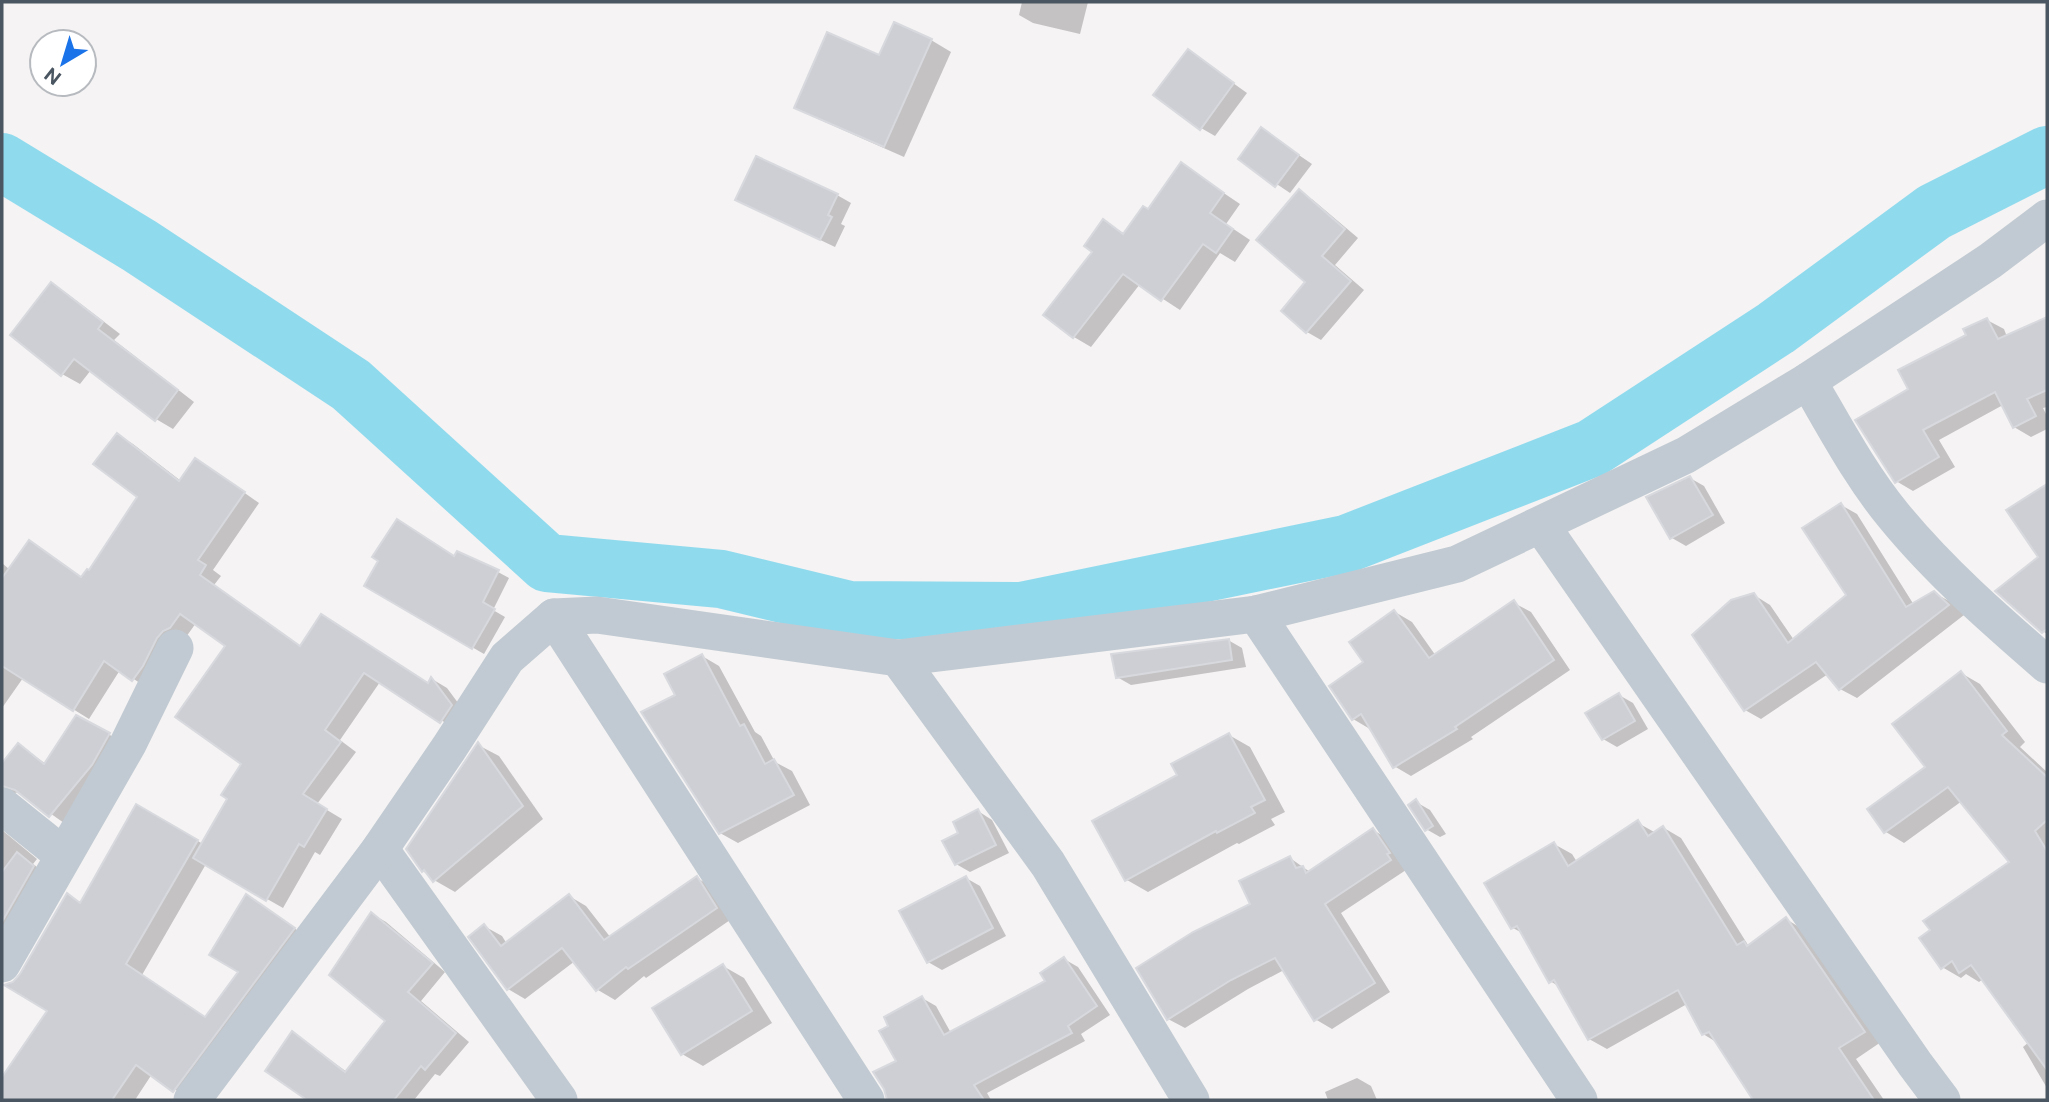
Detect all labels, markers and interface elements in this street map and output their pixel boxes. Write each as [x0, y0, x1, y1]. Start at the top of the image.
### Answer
north arrow [28, 28, 98, 98]
text: N [40, 63, 65, 90]

